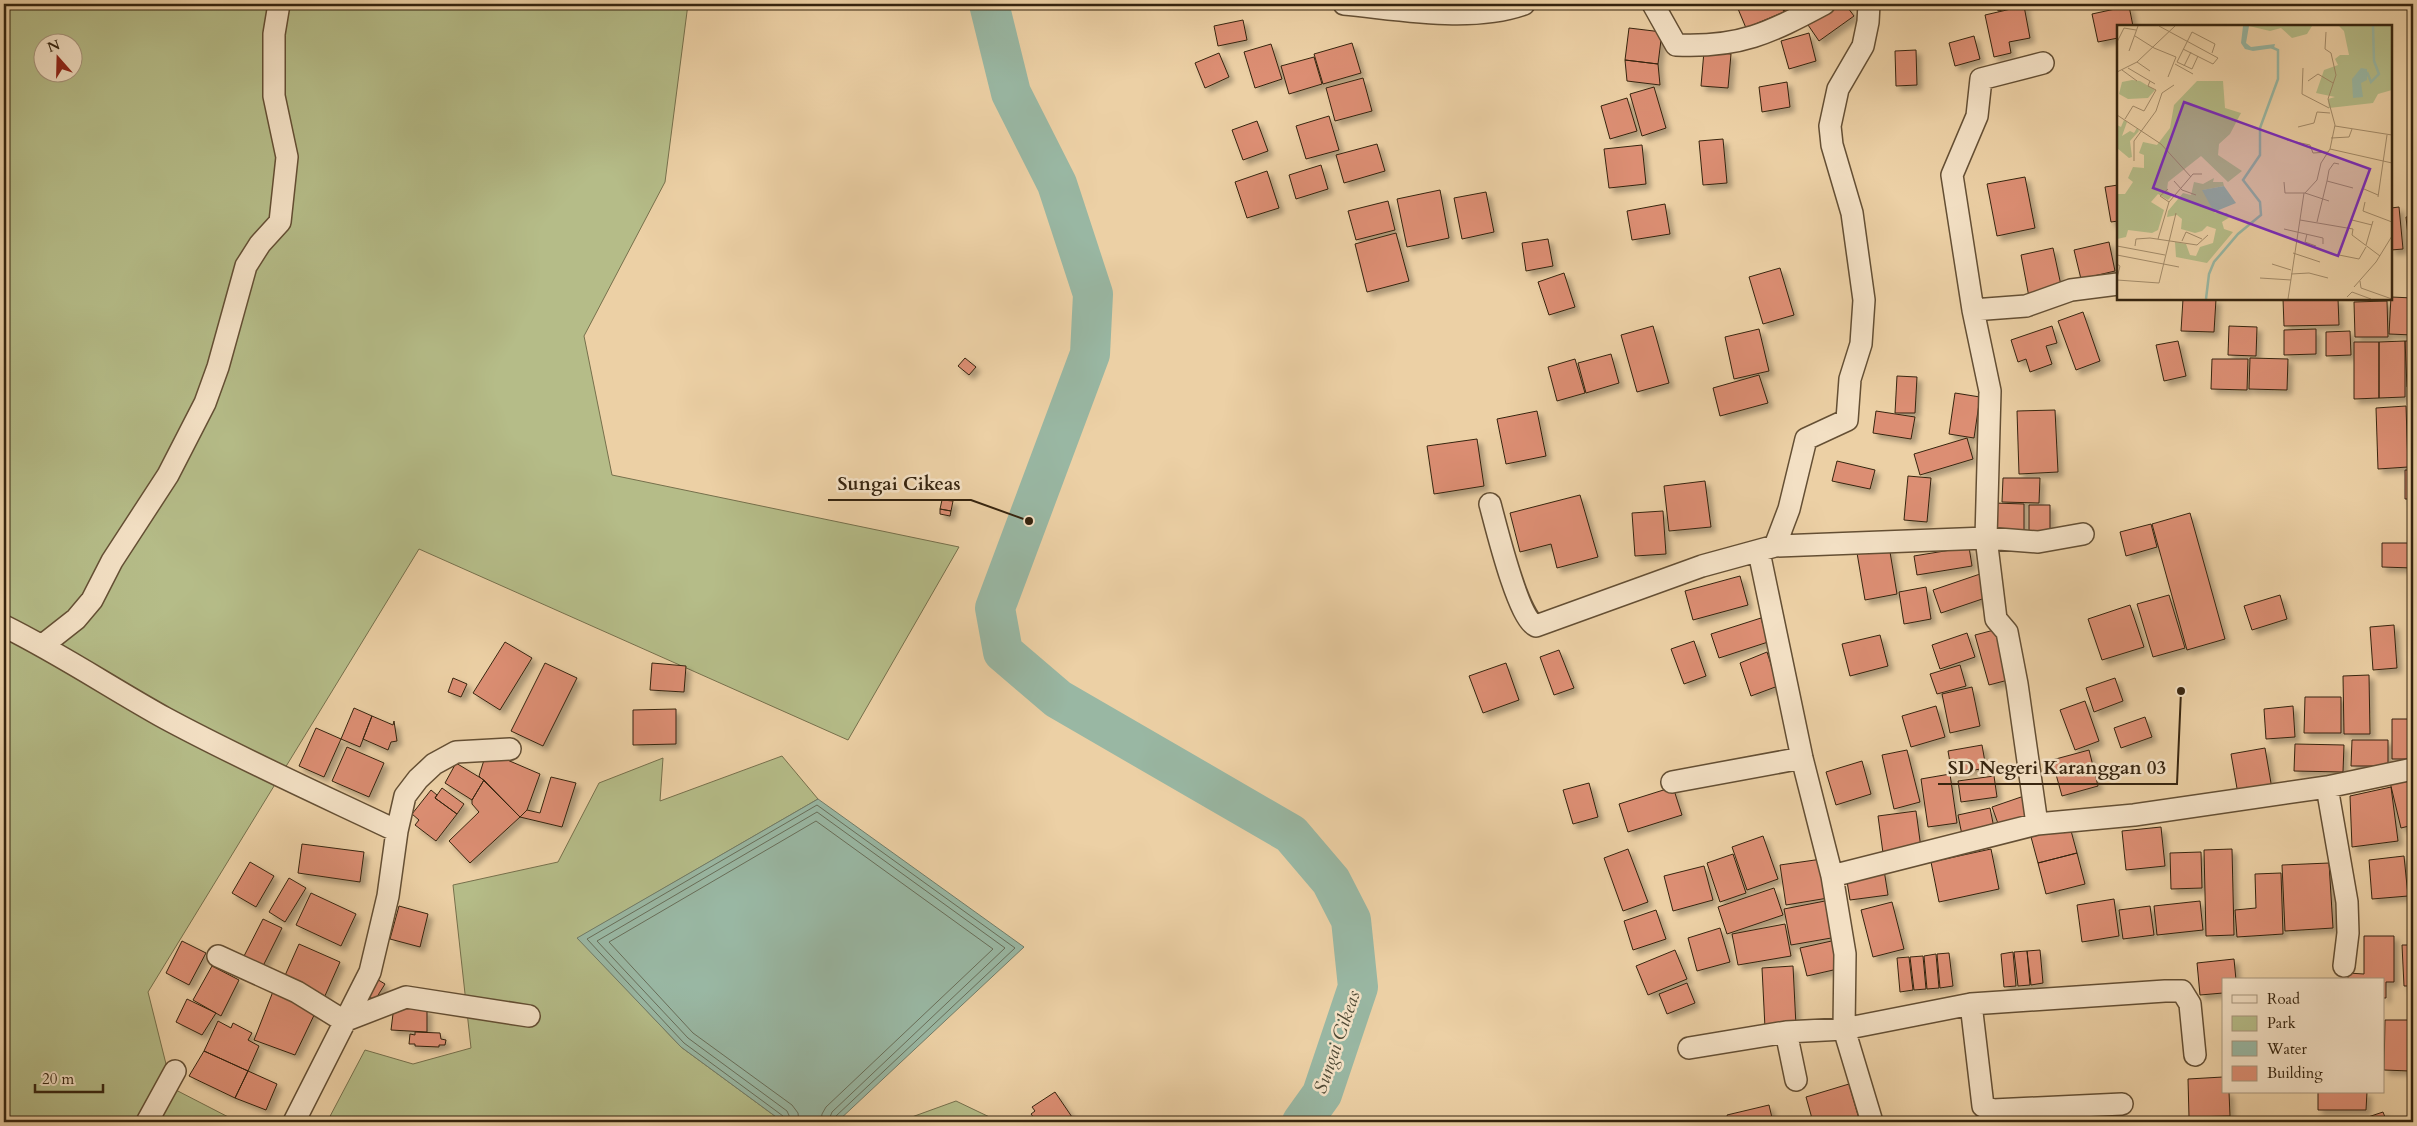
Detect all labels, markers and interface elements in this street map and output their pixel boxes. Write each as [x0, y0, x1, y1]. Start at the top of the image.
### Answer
inset map [2117, 25, 2392, 300]
north arrow [32, 32, 82, 82]
text: N [45, 35, 63, 57]
callout: Sungai Cikeas [828, 466, 971, 500]
text: Sungai Cikeas [838, 471, 960, 497]
callout: SD Negeri Karanggan 03 [1938, 750, 2177, 784]
text: SD Negeri Karanggan 03 [1948, 755, 2166, 781]
legend [2222, 978, 2384, 1094]
water label: Sungai Cikeas [1307, 987, 1367, 1097]
text: Road [2267, 989, 2300, 1009]
text: Park [2267, 1013, 2296, 1033]
text: Water [2266, 1039, 2308, 1059]
scale bar [35, 1061, 102, 1093]
text: Building [2267, 1063, 2323, 1083]
text: 20 m [42, 1069, 74, 1089]

